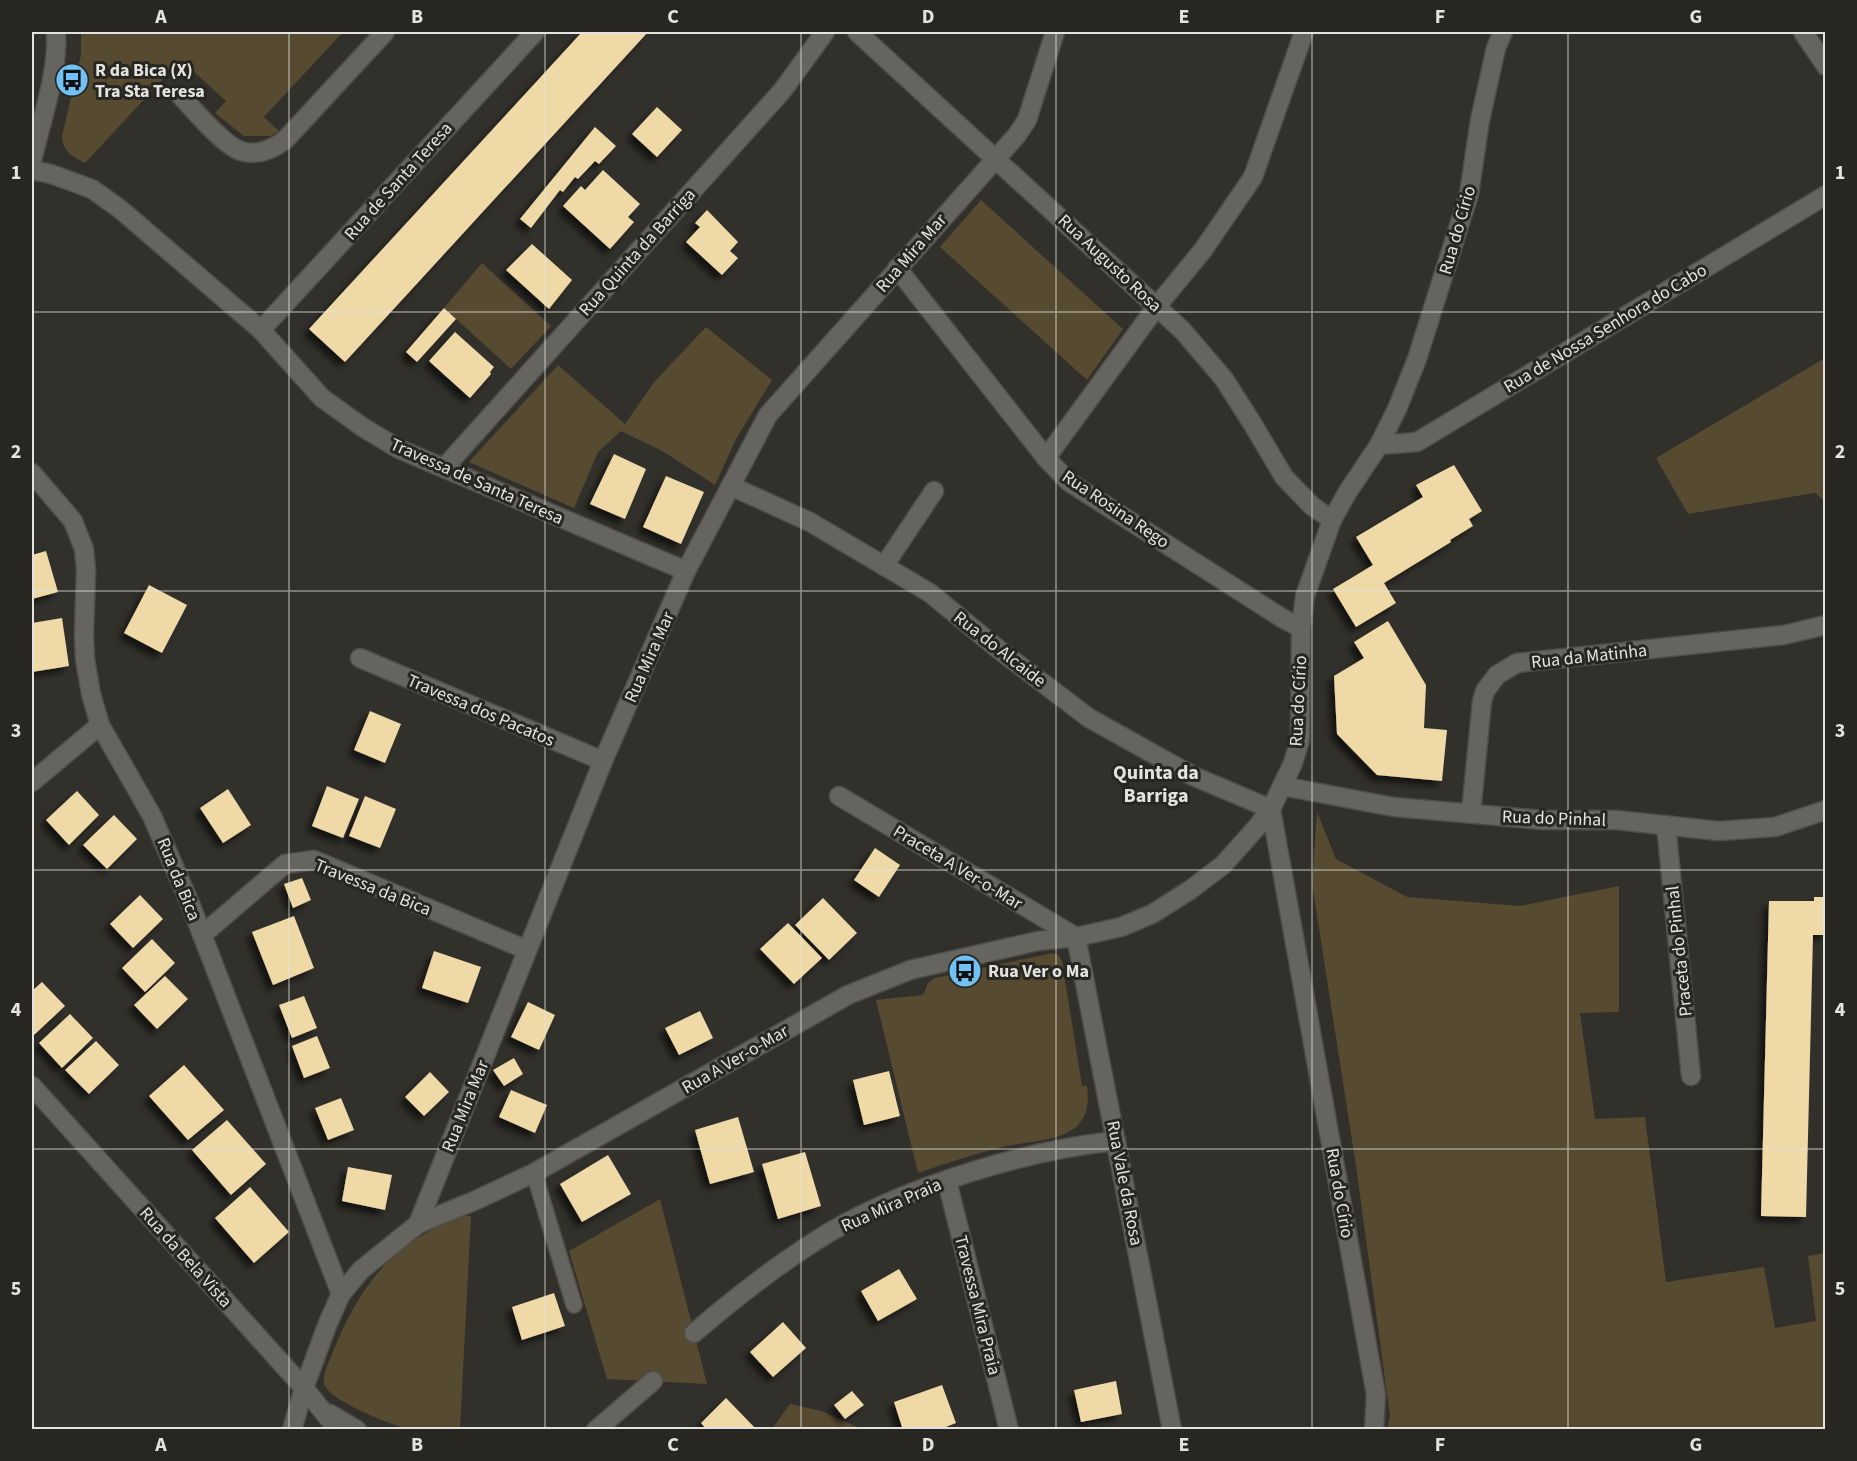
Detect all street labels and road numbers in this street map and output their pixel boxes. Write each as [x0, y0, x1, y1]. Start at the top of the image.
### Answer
street label: Rua de Santa Teresa [339, 117, 458, 246]
street label: Rua Quinta da Barriga [573, 183, 702, 322]
street label: Rua do Círio [1433, 183, 1482, 277]
street label: Rua Mira Mar [870, 208, 953, 298]
street label: Rua Augusto Rosa [1052, 209, 1167, 318]
street label: Rua de Nossa Senhora do Cabo [1499, 258, 1712, 399]
street label: Travessa de Santa Teresa [386, 432, 567, 531]
street label: Rua Rosina Rego [1057, 464, 1174, 555]
street label: Rua do Alcaide [948, 605, 1051, 693]
street label: Rua Mira Mar [618, 607, 681, 707]
street label: Rua da Matinha [1530, 638, 1648, 675]
street label: Rua do Círio [1284, 655, 1313, 747]
street label: Travessa dos Pacatos [403, 668, 558, 753]
street label: Rua do Pinhal [1502, 804, 1606, 833]
street label: Praceta A Ver-o-Mar [888, 819, 1028, 916]
street label: Rua da Bica [151, 834, 207, 924]
street label: Travessa da Bica [311, 853, 435, 922]
street label: Praceta do Pinhal [1660, 884, 1699, 1018]
street label: Rua A Ver-o-Mar [677, 1018, 794, 1100]
street label: Rua Mira Mar [436, 1056, 496, 1156]
street label: Rua Vale da Rosa [1100, 1118, 1149, 1248]
street label: Rua do Círio [1319, 1146, 1360, 1240]
street label: Rua Mira Praia [837, 1172, 945, 1239]
street label: Rua da Bela Vista [134, 1201, 238, 1313]
street label: Travessa Mira Praia [948, 1233, 1007, 1378]

